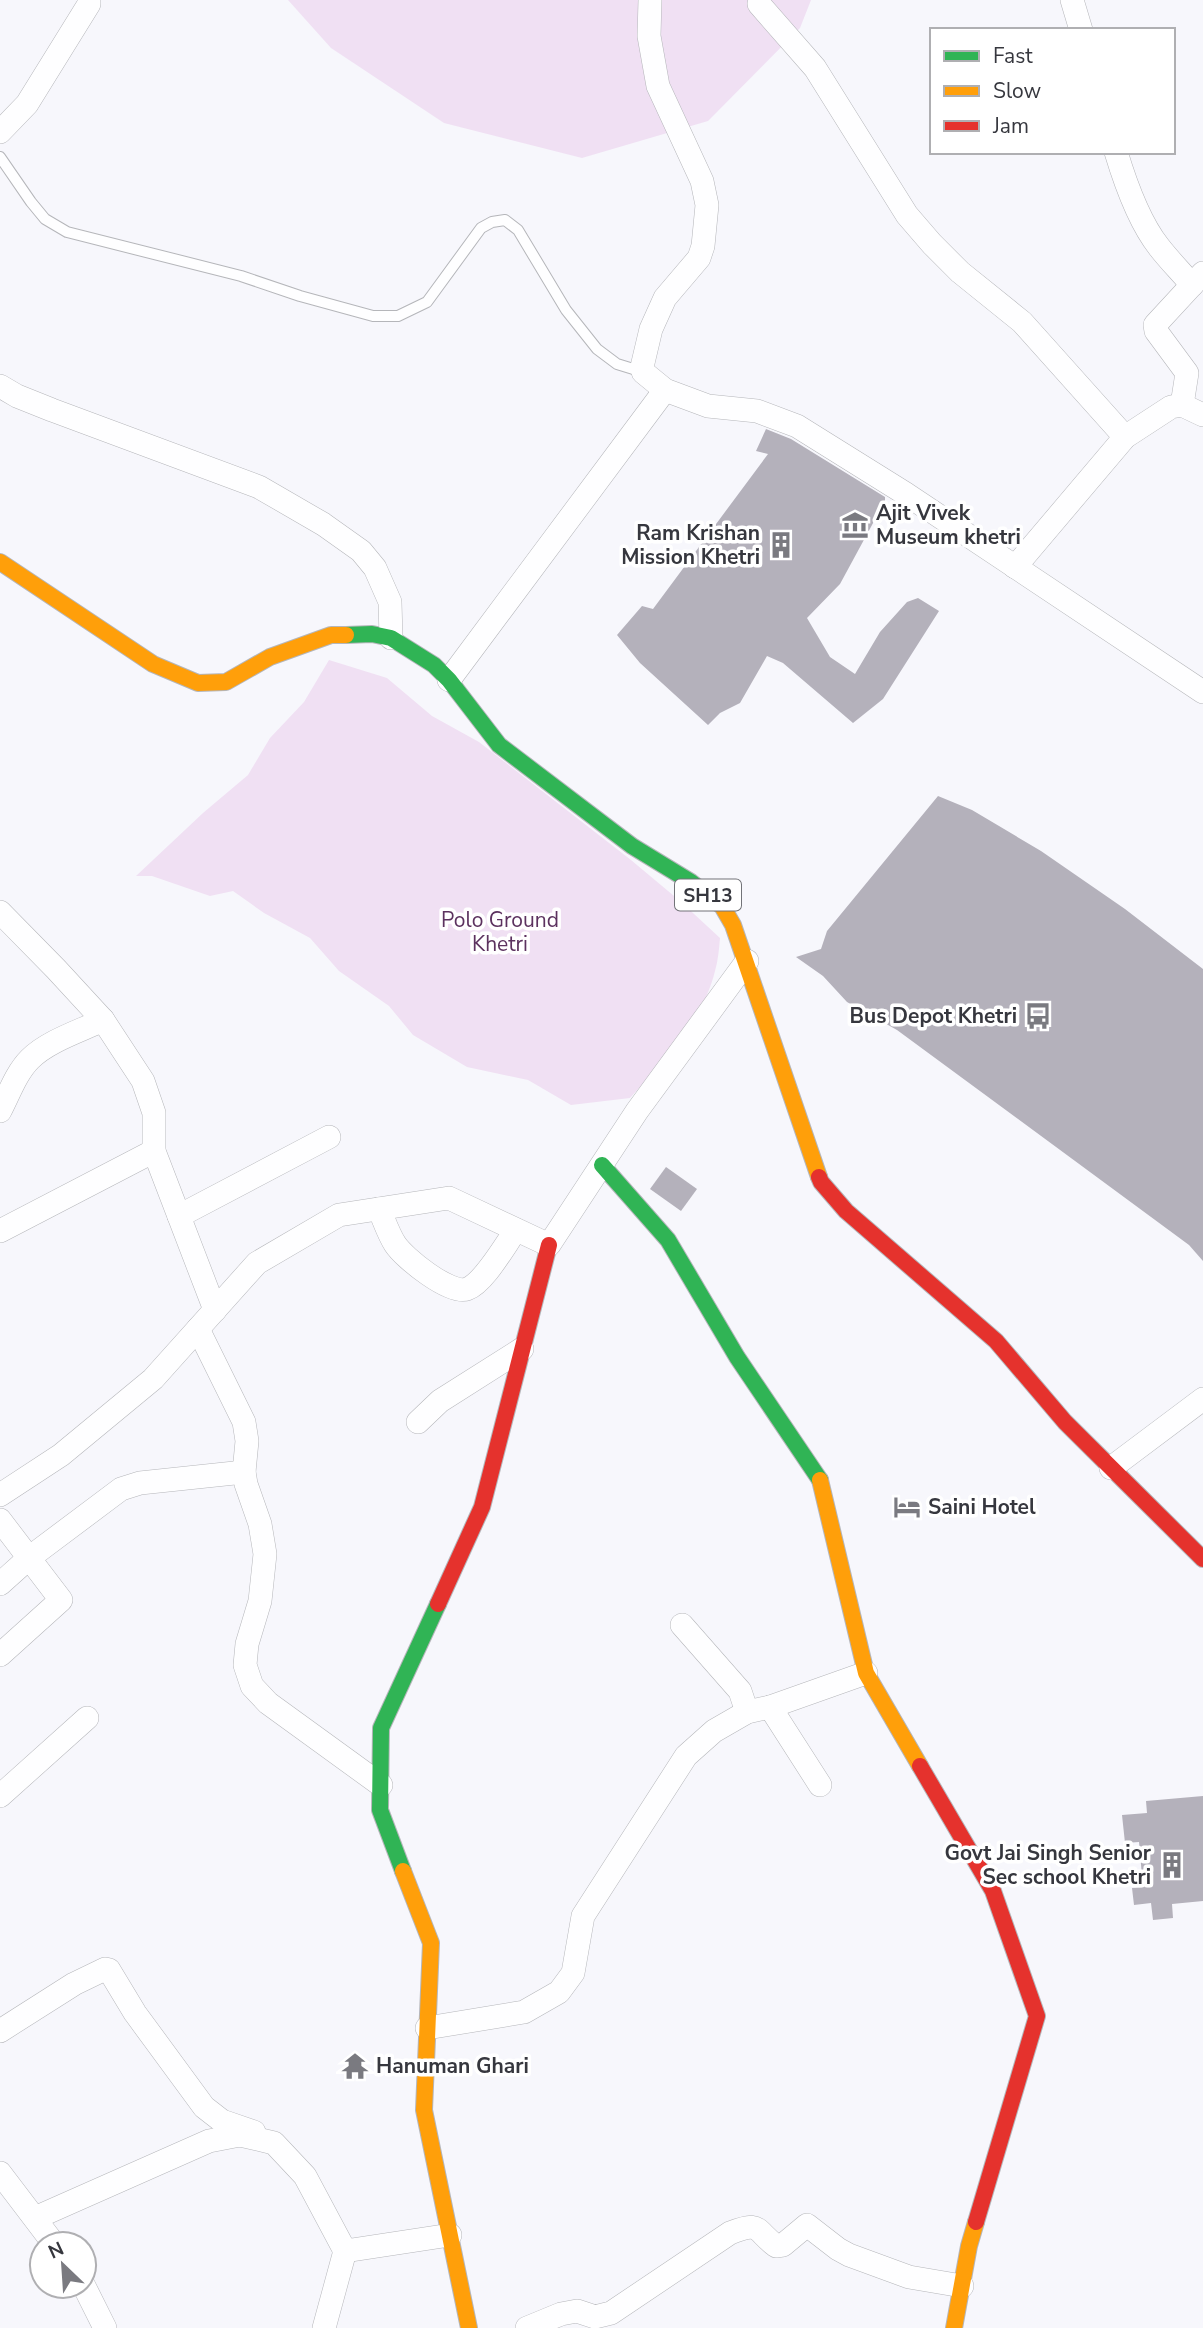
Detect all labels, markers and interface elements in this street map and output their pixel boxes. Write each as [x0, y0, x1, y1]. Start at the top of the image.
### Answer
legend [930, 28, 1175, 154]
text: Fast [993, 42, 1033, 70]
text: Slow [993, 77, 1042, 105]
text: Jam [992, 112, 1029, 140]
place label: Ajit Vivek Museum khetri [876, 499, 1021, 551]
museum icon: Ajit Vivek Museum khetri [840, 510, 870, 540]
place label: Ram Krishan Mission Khetri [621, 519, 760, 571]
building icon: Ram Krishan Mission Khetri [766, 530, 796, 560]
road number: SH13 [675, 880, 741, 911]
park label: Polo Ground Khetri [441, 906, 559, 958]
bus stop icon: Bus Depot Khetri [1023, 1001, 1053, 1031]
place label: Bus Depot Khetri [850, 1002, 1017, 1030]
hotel icon: Saini Hotel [892, 1492, 922, 1522]
place label: Saini Hotel [928, 1493, 1036, 1521]
place label: Govt Jai Singh Senior Sec school Khetri [944, 1839, 1152, 1891]
building icon: Govt Jai Singh Senior Sec school Khetri [1157, 1850, 1187, 1880]
temple icon: Hanuman Ghari [340, 2051, 370, 2081]
place label: Hanuman Ghari [376, 2052, 529, 2080]
north arrow [28, 2230, 98, 2300]
text: N [44, 2236, 68, 2265]

